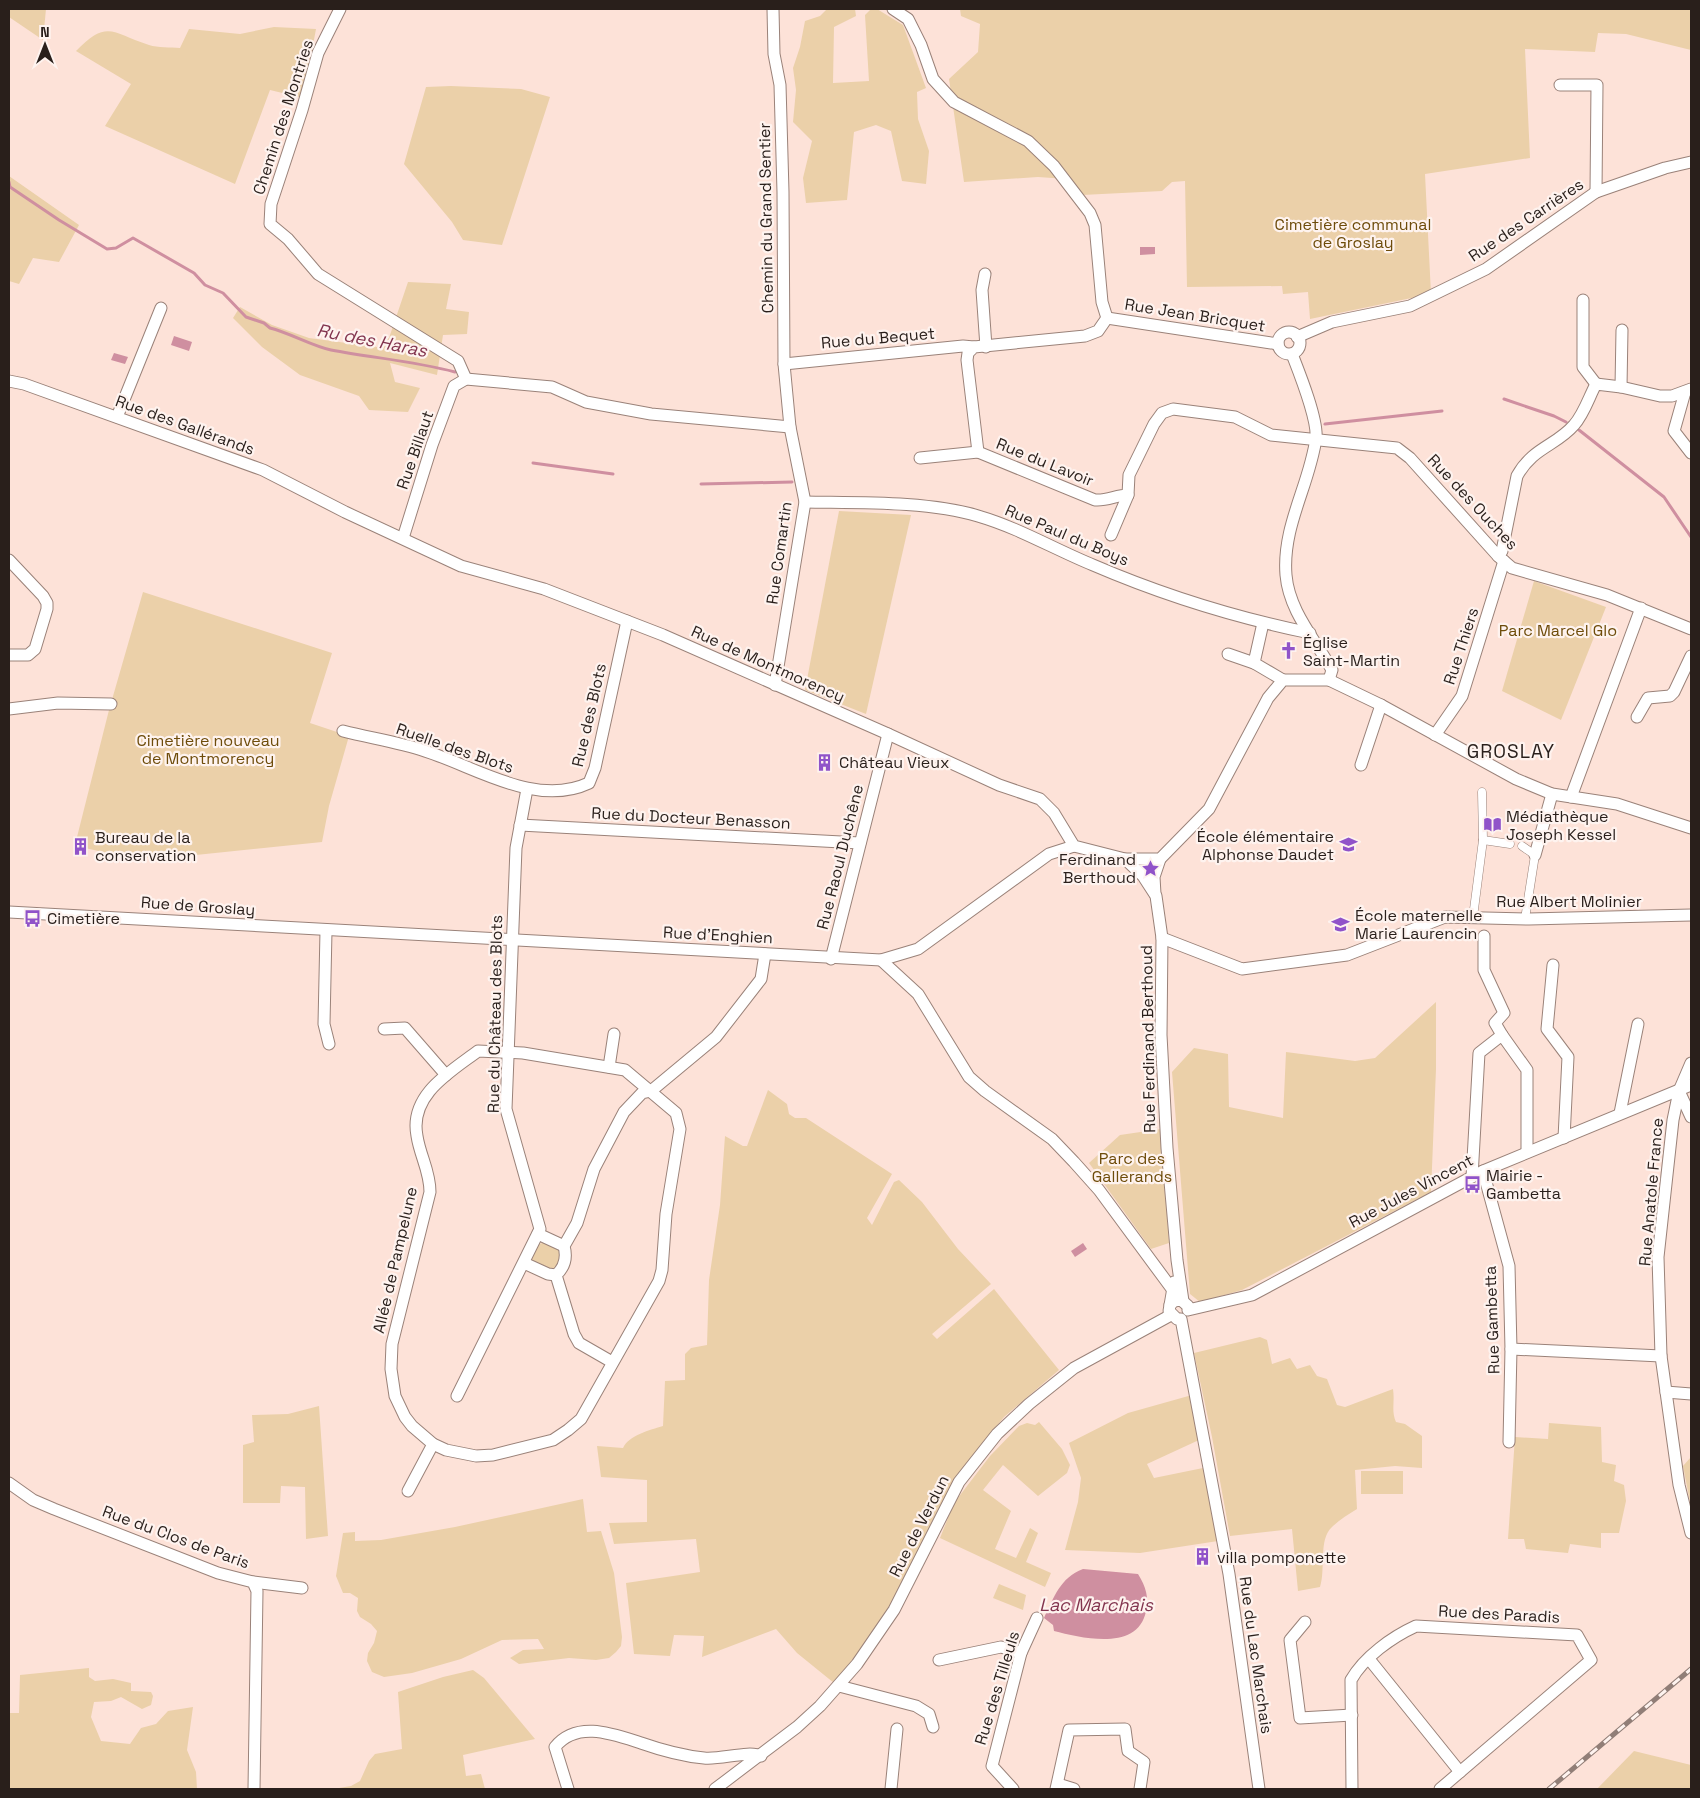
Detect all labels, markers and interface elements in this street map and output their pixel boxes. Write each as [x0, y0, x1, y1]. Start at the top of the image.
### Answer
north arrow [20, 20, 70, 70]
text: N [40, 23, 50, 41]
street label: Chemin des Montries [248, 37, 318, 197]
street label: Chemin du Grand Sentier [754, 122, 778, 314]
street label: Rue des Carrières [1464, 174, 1588, 266]
park label: Cimetière communal de Groslay [1275, 214, 1431, 253]
street label: Rue Jean Bricquet [1123, 294, 1267, 336]
water label: Ru des Haras [315, 318, 430, 362]
street label: Rue du Bequet [820, 323, 936, 353]
street label: Rue des Gallérands [113, 390, 257, 460]
street label: Rue Billaut [392, 408, 438, 492]
street label: Rue du Lavoir [993, 433, 1097, 491]
street label: Rue des Ouches [1423, 450, 1523, 554]
street label: Rue Paul du Boys [1002, 499, 1132, 571]
street label: Rue Comartin [761, 500, 797, 606]
street label: Rue Thiers [1439, 605, 1483, 687]
park label: Parc Marcel Glo [1499, 620, 1617, 641]
street label: Rue de Montmorency [688, 621, 848, 707]
place label: Église Saint-Martin [1303, 632, 1400, 671]
church icon: Église Saint-Martin [1279, 641, 1299, 661]
street label: Rue des Blots [567, 661, 611, 769]
street label: Ruelle des Blots [393, 718, 517, 778]
park label: Cimetière nouveau de Montmorency [136, 730, 280, 769]
district label: GROSLAY [1467, 739, 1555, 764]
building icon: Château Vieux [815, 752, 835, 772]
place label: Château Vieux [839, 752, 950, 773]
street label: Rue Raoul Duchêne [812, 782, 868, 932]
street label: Rue du Docteur Benasson [591, 802, 791, 834]
place label: Médiathèque Joseph Kessel [1506, 806, 1616, 845]
library icon: Médiathèque Joseph Kessel [1482, 815, 1502, 835]
place label: École élémentaire Alphonse Daudet [1197, 826, 1334, 865]
place label: Bureau de la conservation [95, 827, 196, 866]
school or university icon: École élémentaire Alphonse Daudet [1338, 835, 1358, 855]
building icon: Bureau de la conservation [71, 836, 91, 856]
place label: Ferdinand Berthoud [1059, 849, 1136, 888]
place icon: Ferdinand Berthoud [1140, 858, 1160, 878]
street label: Rue Albert Molinier [1496, 891, 1642, 912]
street label: Rue de Groslay [140, 892, 256, 920]
place label: École maternelle Marie Laurencin [1355, 905, 1483, 944]
bus stop icon: Cimetière [23, 908, 43, 928]
place label: Cimetière [47, 908, 120, 929]
school or university icon: École maternelle Marie Laurencin [1331, 914, 1351, 934]
street label: Rue du Château des Blots [483, 915, 507, 1113]
street label: Rue d'Enghien [663, 922, 773, 948]
street label: Rue Ferdinand Berthoud [1136, 945, 1160, 1133]
street label: Rue Anatole France [1634, 1117, 1668, 1267]
park label: Parc des Gallerands [1092, 1148, 1172, 1187]
street label: Rue Jules Vincent [1345, 1149, 1477, 1233]
place label: Mairie - Gambetta [1486, 1165, 1561, 1204]
bus stop icon: Mairie - Gambetta [1462, 1174, 1482, 1194]
street label: Allée de Pampelune [368, 1185, 422, 1335]
street label: Rue Gambetta [1480, 1265, 1504, 1375]
street label: Rue de Verdun [884, 1472, 954, 1580]
street label: Rue du Clos de Paris [99, 1501, 253, 1573]
building icon: villa pomponette [1193, 1547, 1213, 1567]
place label: villa pomponette [1217, 1547, 1346, 1568]
street label: Rue du Lac Marchais [1235, 1575, 1277, 1735]
water label: Lac Marchais [1039, 1593, 1153, 1616]
street label: Rue des Paradis [1438, 1600, 1560, 1628]
street label: Rue des Tilleuls [970, 1628, 1024, 1748]

